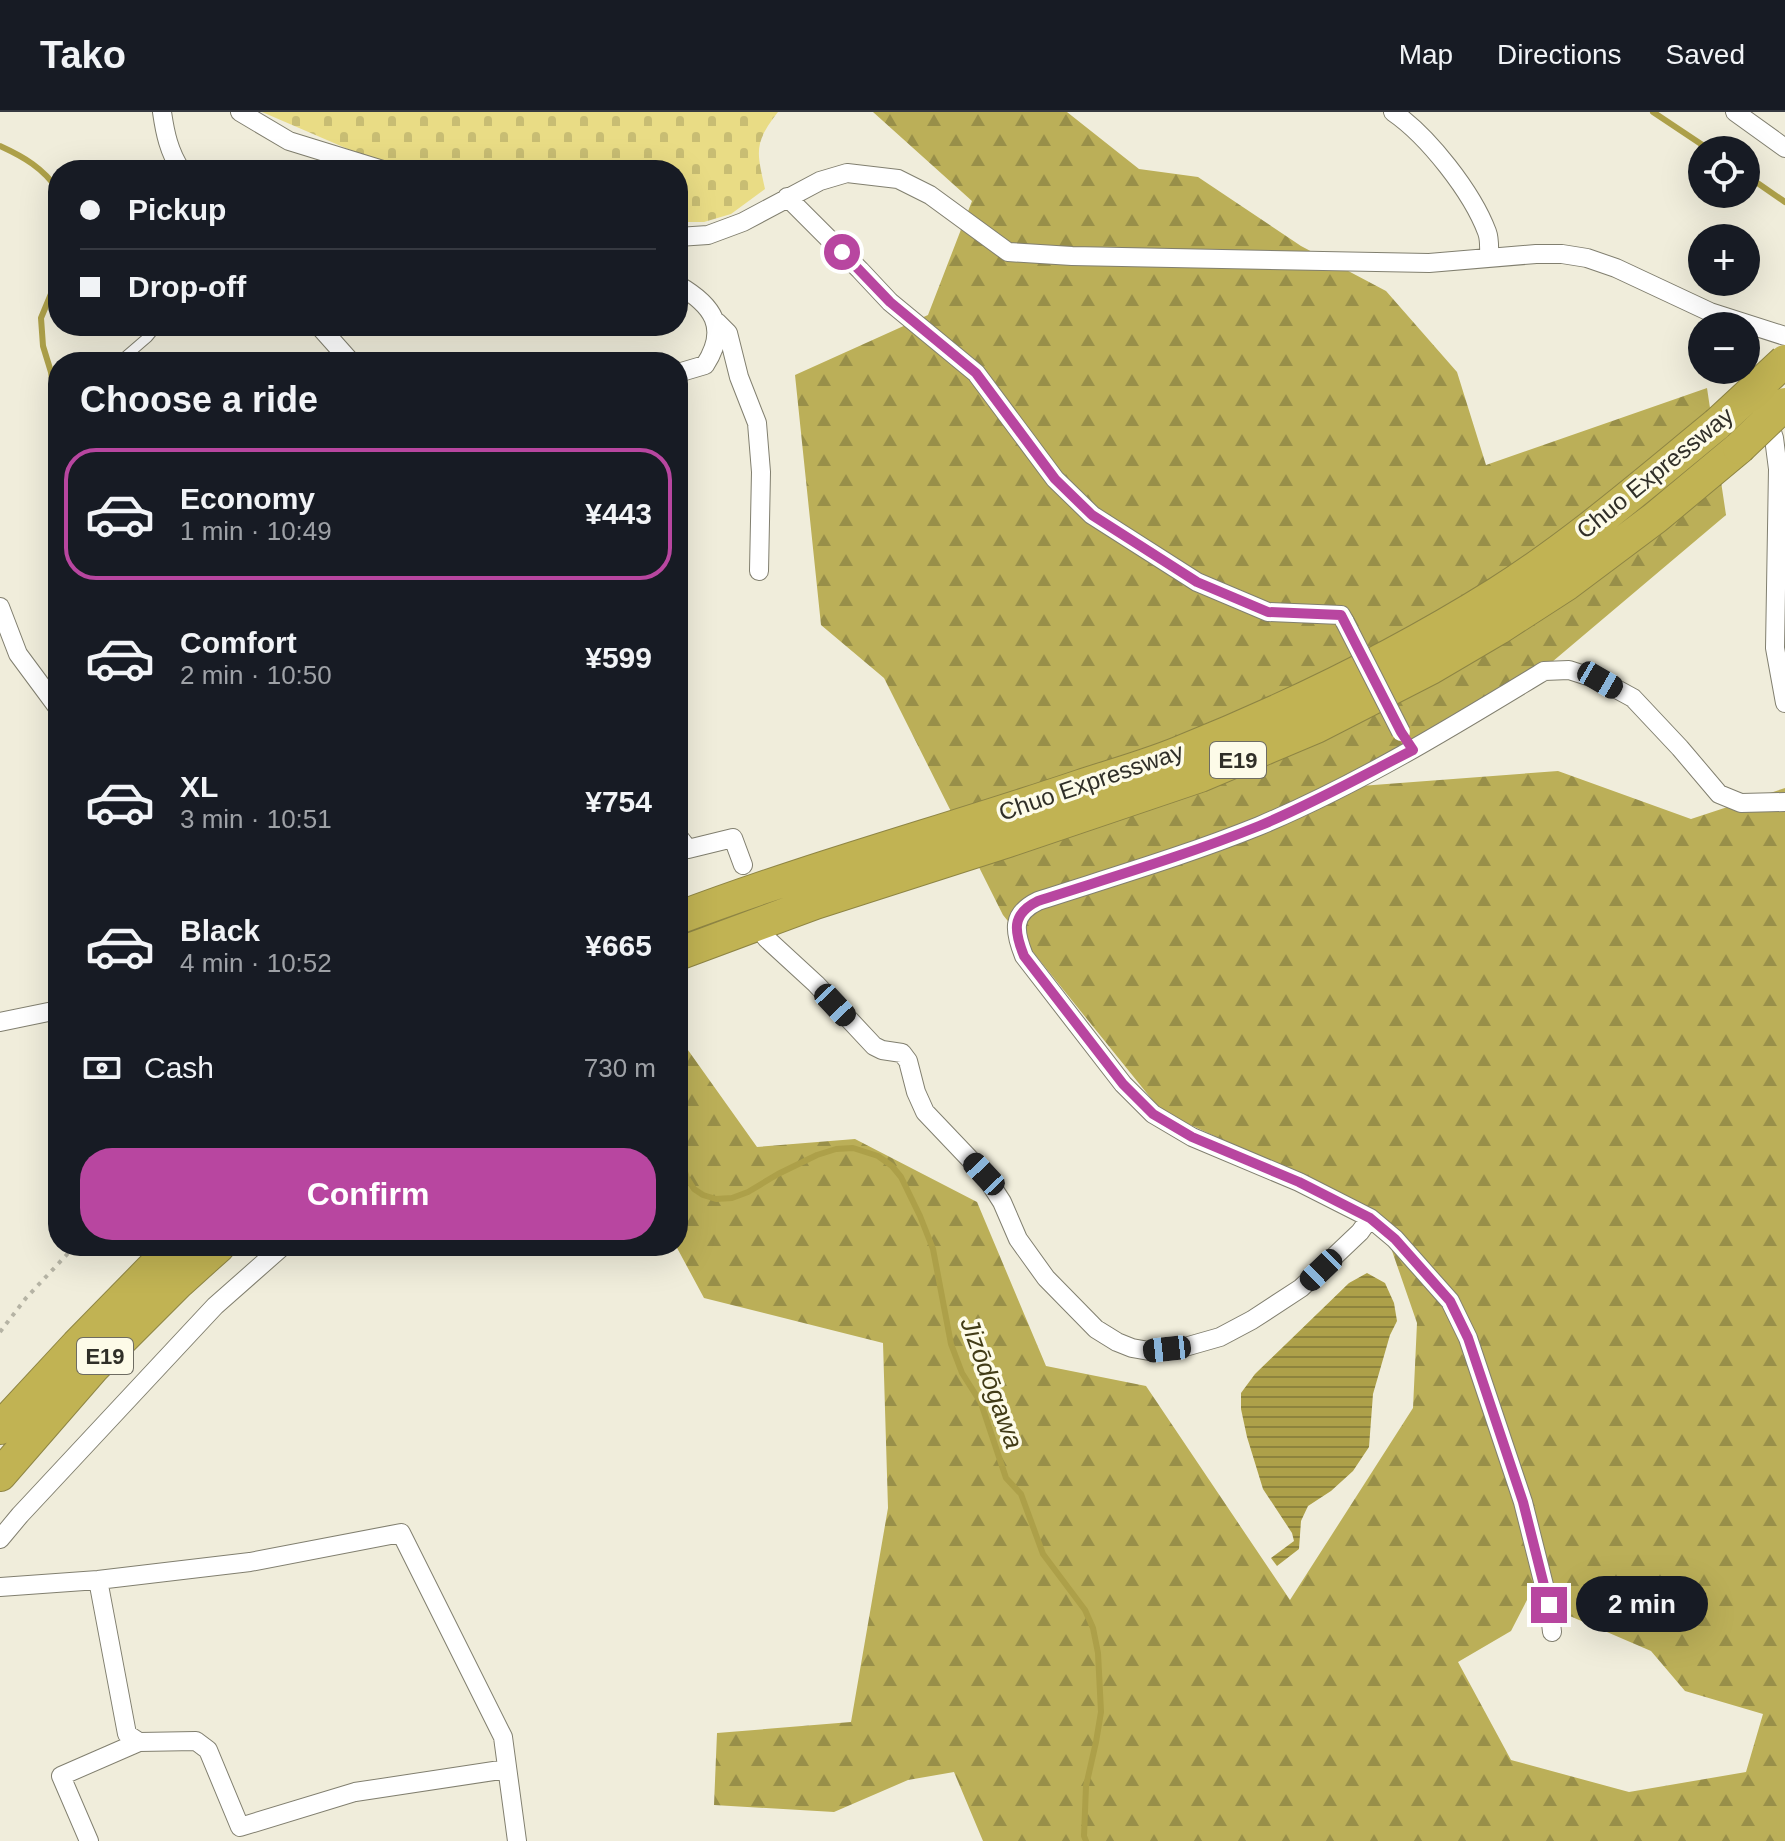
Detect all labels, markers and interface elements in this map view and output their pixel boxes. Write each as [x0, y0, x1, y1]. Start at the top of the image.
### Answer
text: Tako [40, 34, 126, 76]
text: Map [1399, 39, 1453, 70]
text: Directions [1497, 39, 1622, 70]
text: Saved [1666, 39, 1745, 70]
map controls [1688, 136, 1760, 384]
button: locate [1688, 136, 1760, 208]
text: Pickup [128, 193, 226, 226]
button: + [1688, 224, 1760, 296]
route start [824, 234, 860, 270]
text: Drop-off [128, 270, 246, 303]
button: − [1688, 312, 1760, 384]
text: Choose a ride [80, 379, 318, 420]
street label: Chuo Expressway [1571, 401, 1738, 544]
icon: car [84, 478, 156, 550]
text: Economy [180, 482, 315, 515]
text: ¥443 [585, 497, 652, 530]
text: 1 min · 10:49 [180, 516, 332, 546]
icon: car [84, 622, 156, 694]
text: Comfort [180, 626, 297, 659]
text: ¥599 [585, 641, 652, 674]
car [1573, 658, 1627, 702]
text: 2 min · 10:50 [180, 660, 332, 690]
street label: Chuo Expressway [995, 737, 1187, 826]
road number: E19 [1210, 742, 1266, 778]
icon: car [84, 766, 156, 838]
text: XL [180, 770, 218, 803]
text: ¥754 [585, 785, 652, 818]
text: 3 min · 10:51 [180, 804, 332, 834]
icon: car [84, 910, 156, 982]
text: Black [180, 914, 260, 947]
text: ¥665 [585, 929, 652, 962]
text: 4 min · 10:52 [180, 948, 332, 978]
car [810, 979, 860, 1031]
icon: cash [80, 1046, 124, 1090]
text: Cash [144, 1051, 214, 1084]
text: 730 m [584, 1053, 656, 1083]
button: Confirm [80, 1148, 656, 1240]
car [959, 1148, 1009, 1200]
car [1295, 1245, 1347, 1295]
water label: Jizōdōgawa [954, 1312, 1030, 1453]
car [1142, 1335, 1192, 1363]
road number: E19 [77, 1338, 133, 1374]
callout: 2 min [1577, 1577, 1709, 1633]
route end [1531, 1587, 1567, 1623]
text: 2 min [1608, 1589, 1676, 1619]

